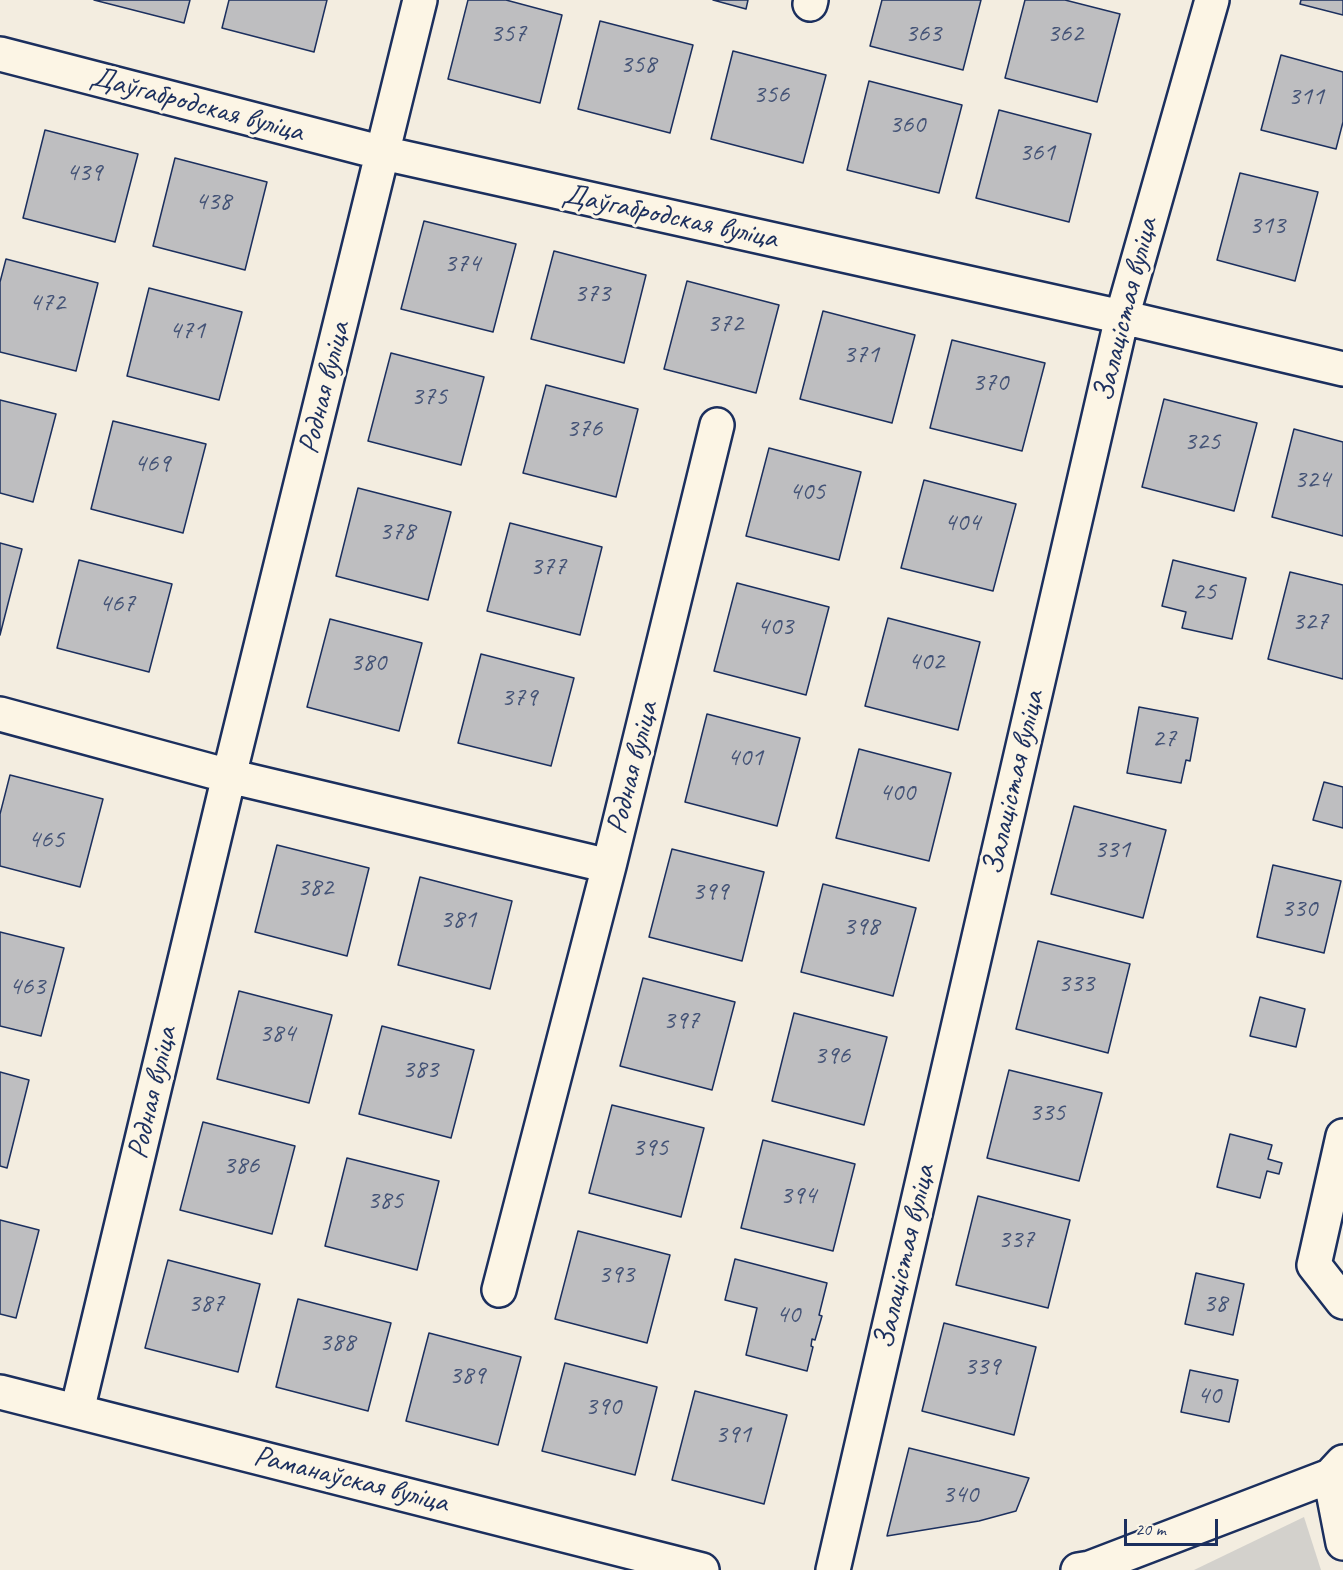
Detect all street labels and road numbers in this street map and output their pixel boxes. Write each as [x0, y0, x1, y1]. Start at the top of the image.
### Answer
street label: Даўгабродская вуліца [87, 59, 307, 151]
street label: Даўгабродская вуліца [559, 177, 781, 257]
street label: Залацістая вуліца [1086, 215, 1166, 405]
street label: Родная вуліца [291, 318, 359, 458]
street label: Залацістая вуліца [975, 687, 1053, 879]
street label: Родная вуліца [599, 698, 667, 838]
street label: Родная вуліца [120, 1023, 186, 1163]
street label: Залацістая вуліца [866, 1161, 944, 1353]
street label: Раманаўская вуліца [250, 1438, 452, 1522]

